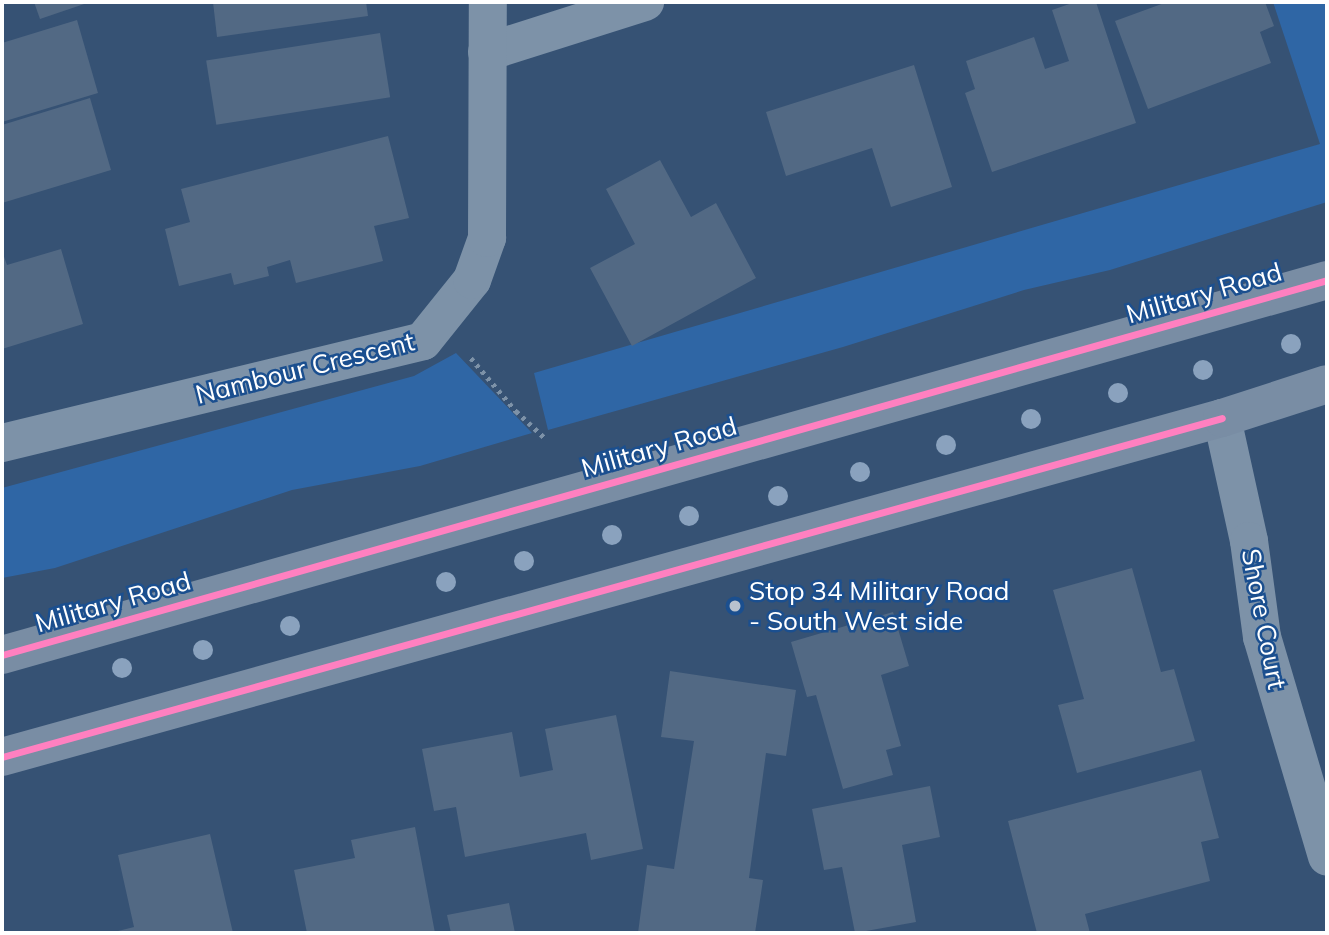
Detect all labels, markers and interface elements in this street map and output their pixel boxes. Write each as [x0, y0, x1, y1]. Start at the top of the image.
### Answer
street label: Military Road [1123, 256, 1285, 330]
street label: Nambour Crescent [192, 326, 418, 410]
street label: Military Road [578, 410, 740, 484]
street label: Shore Court [1235, 546, 1293, 692]
street label: Military Road [32, 565, 194, 639]
place label: Stop 34 Military Road - South West side [749, 575, 1009, 636]
marker: Stop 34 Military Road - South West side [727, 598, 743, 614]

